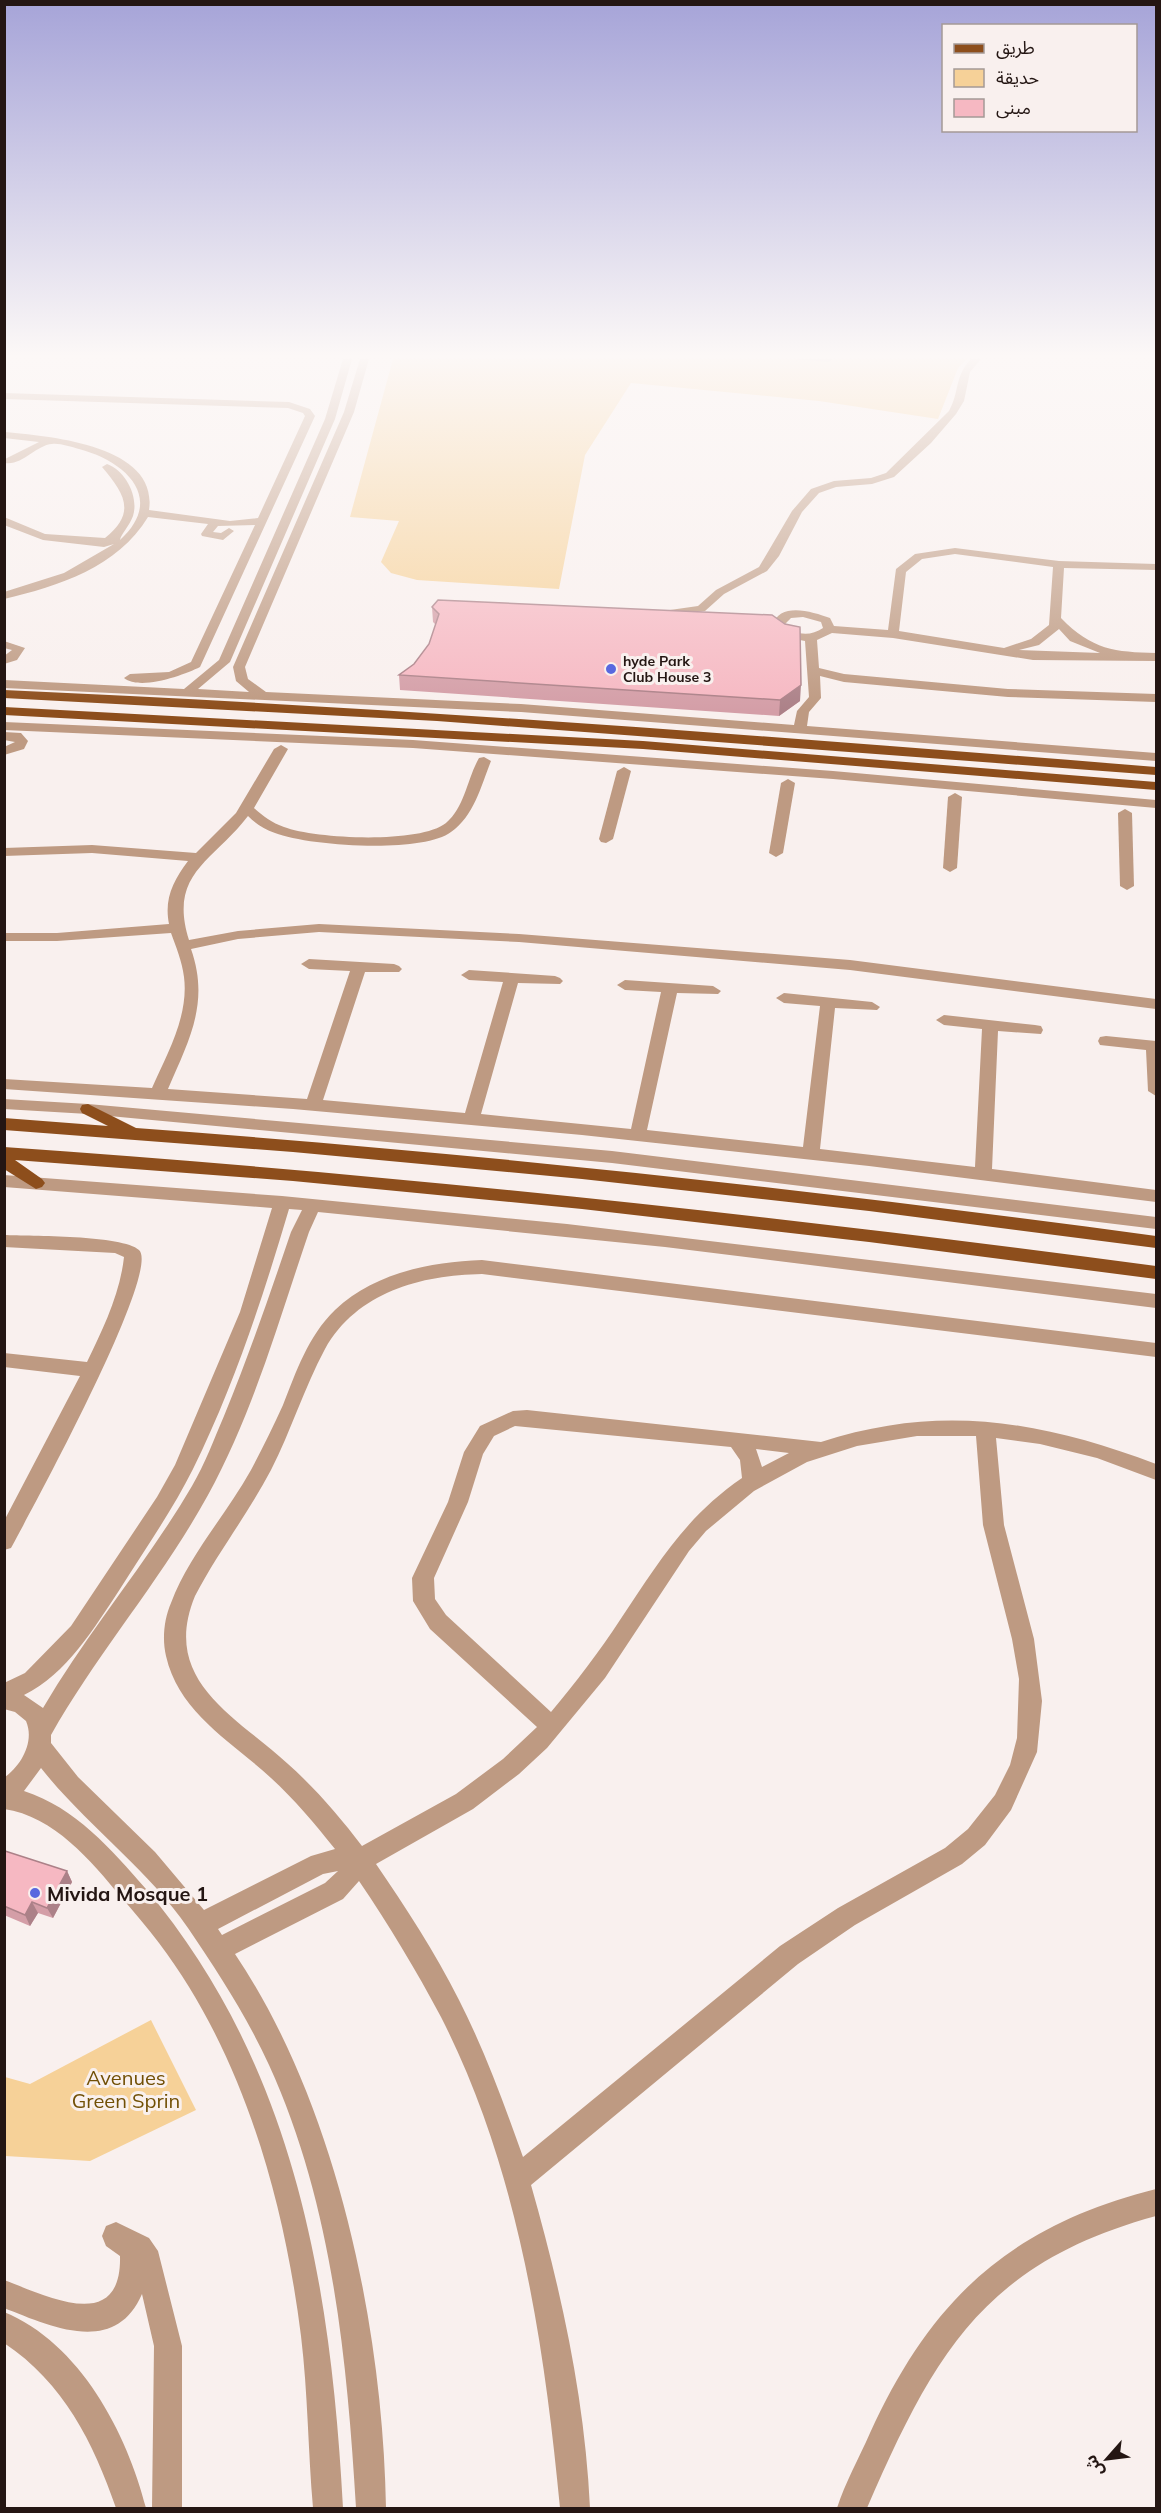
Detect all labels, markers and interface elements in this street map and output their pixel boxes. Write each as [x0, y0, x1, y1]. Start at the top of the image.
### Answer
legend [942, 24, 1137, 132]
text: طريق [996, 36, 1035, 59]
text: حديقة [996, 66, 1039, 89]
text: مبنى [996, 96, 1031, 119]
place label: hyde Park Club House 3 [623, 652, 712, 686]
marker: hyde Park Club House 3 [604, 662, 618, 676]
place label: Mivida Mosque 1 [47, 1881, 208, 1906]
marker: Mivida Mosque 1 [28, 1886, 42, 1900]
park label: Avenues Green Sprin [72, 2065, 180, 2113]
north arrow [1077, 2429, 1137, 2489]
text: ش [1080, 2452, 1108, 2480]

